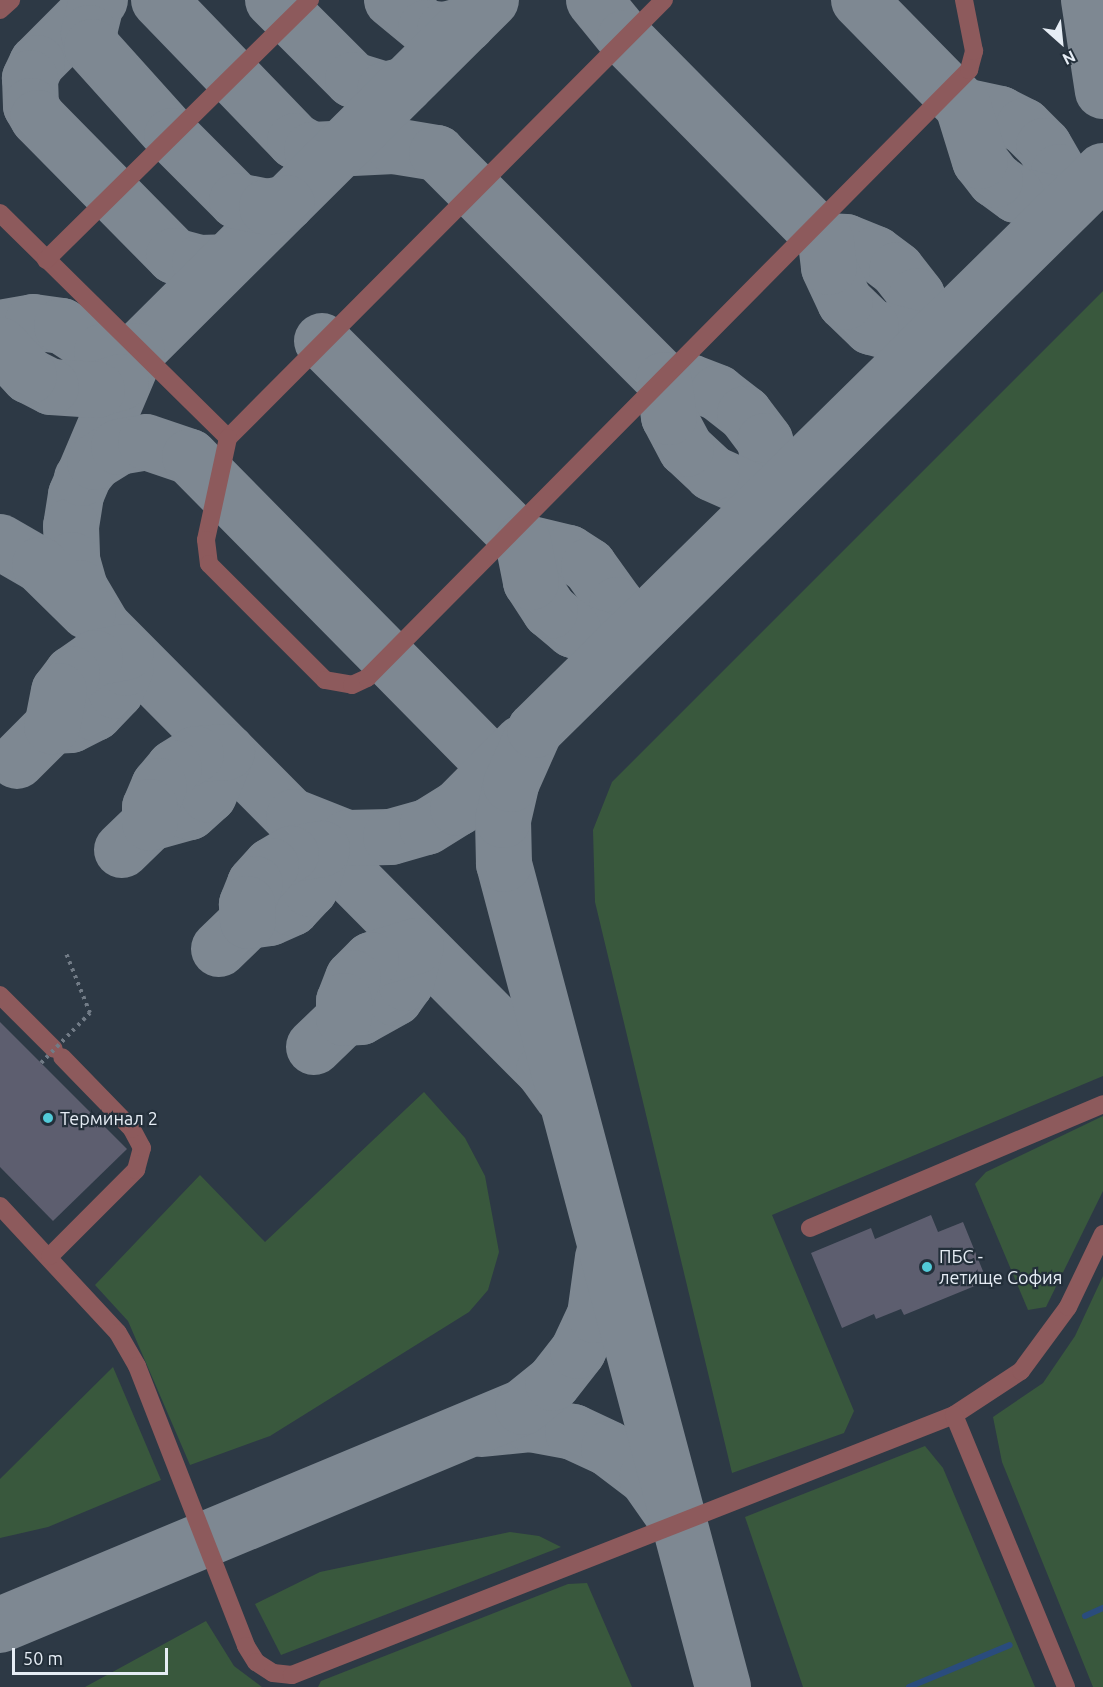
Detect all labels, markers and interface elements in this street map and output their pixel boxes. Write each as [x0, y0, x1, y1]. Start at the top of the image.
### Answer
north arrow [1031, 12, 1091, 72]
text: N [1060, 47, 1079, 69]
place label: Терминал 2 [60, 1107, 158, 1129]
marker: Терминал 2 [41, 1111, 55, 1125]
place label: ПБС - летище София [939, 1246, 1062, 1288]
marker: ПБС - летище София [920, 1260, 934, 1274]
scale bar [15, 1636, 171, 1674]
text: 50 m [23, 1648, 63, 1668]

